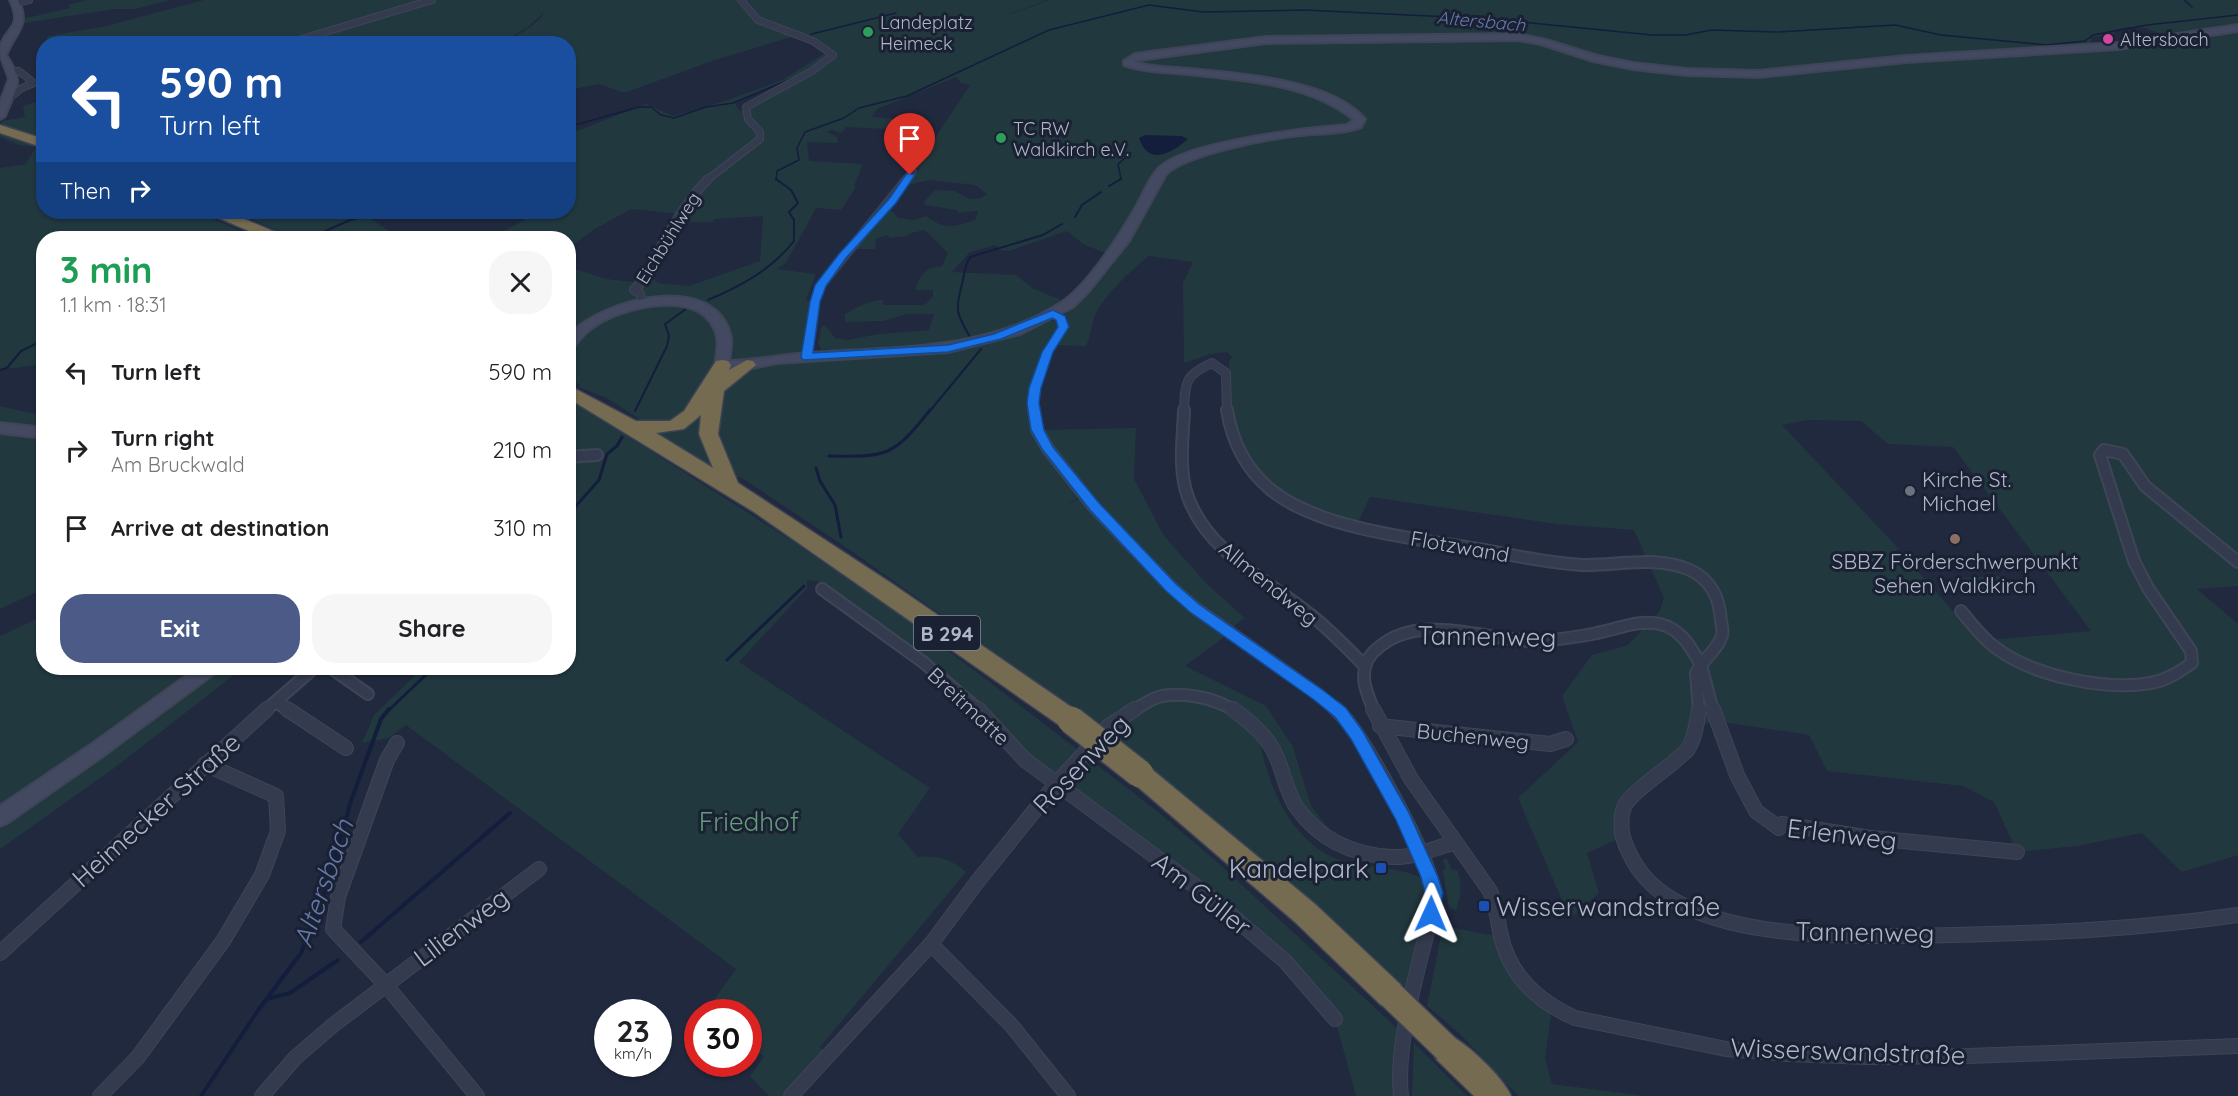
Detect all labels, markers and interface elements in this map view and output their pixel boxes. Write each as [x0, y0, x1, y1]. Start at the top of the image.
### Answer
water label: Altersbach [1436, 6, 1527, 36]
place label: Landeplatz Heimeck [880, 11, 973, 55]
marker: Landeplatz Heimeck [861, 25, 875, 39]
place label: Altersbach [2120, 28, 2209, 51]
marker: Altersbach [2101, 32, 2115, 46]
text: 590 m [159, 56, 283, 109]
icon: left [60, 60, 138, 138]
text: Turn left [159, 108, 261, 142]
pin [884, 113, 935, 175]
place label: TC RW Waldkirch e.V. [1013, 117, 1129, 161]
icon: arrive [893, 122, 926, 155]
marker: TC RW Waldkirch e.V. [994, 131, 1008, 145]
icon: right [123, 174, 156, 207]
text: Then [60, 177, 111, 205]
street label: Eichbühlweg [631, 188, 705, 288]
text: 3 min [60, 247, 153, 292]
button: close [489, 251, 552, 314]
text: 1.1 km · 18:31 [60, 292, 167, 317]
icon: left [60, 356, 93, 389]
text: Turn left [111, 358, 201, 386]
text: 590 m [489, 358, 552, 386]
text: Turn right [111, 424, 215, 452]
icon: right [60, 434, 93, 467]
text: 210 m [493, 436, 552, 464]
text: Am Bruckwald [111, 452, 245, 477]
place label: Kirche St. Michael [1922, 466, 2011, 516]
marker: Kirche St. Michael [1903, 484, 1917, 498]
icon: arrive [60, 512, 93, 545]
text: Arrive at destination [111, 514, 329, 542]
text: 310 m [493, 514, 552, 542]
street label: Flotzwand [1409, 525, 1511, 567]
marker: SBBZ Förderschwerpunkt Sehen Waldkirch [1948, 532, 1962, 546]
street label: Allmendweg [1214, 535, 1324, 631]
place label: SBBZ Förderschwerpunkt Sehen Waldkirch [1832, 548, 2078, 598]
button: Exit [60, 594, 300, 663]
button: Share [312, 594, 552, 663]
road number: B 294 [914, 616, 980, 650]
street label: Tannenweg [1417, 618, 1557, 654]
street label: Breitmatte [923, 661, 1015, 751]
street label: Rosenweg [1026, 707, 1136, 821]
street label: Buchenweg [1415, 717, 1531, 755]
street label: Heimecker Straße [65, 726, 247, 894]
park label: Friedhof [699, 805, 799, 838]
street label: Erlenweg [1785, 811, 1899, 857]
water label: Altersbach [285, 814, 361, 951]
street label: Am Güller [1146, 845, 1258, 943]
place label: Kandelpark [1229, 852, 1369, 885]
marker: Kandelpark [1374, 861, 1388, 875]
street label: Lilienweg [407, 880, 515, 974]
position arrow [1399, 882, 1463, 946]
place label: Wisserwandstraße [1496, 890, 1720, 923]
marker: Wisserwandstraße [1477, 899, 1491, 913]
street label: Tannenweg [1795, 914, 1935, 950]
speed limit sign: 30 [684, 999, 762, 1077]
text: 23 [616, 1012, 650, 1050]
street label: Wisserswandstraße [1730, 1030, 1966, 1072]
text: km/h [614, 1044, 652, 1063]

